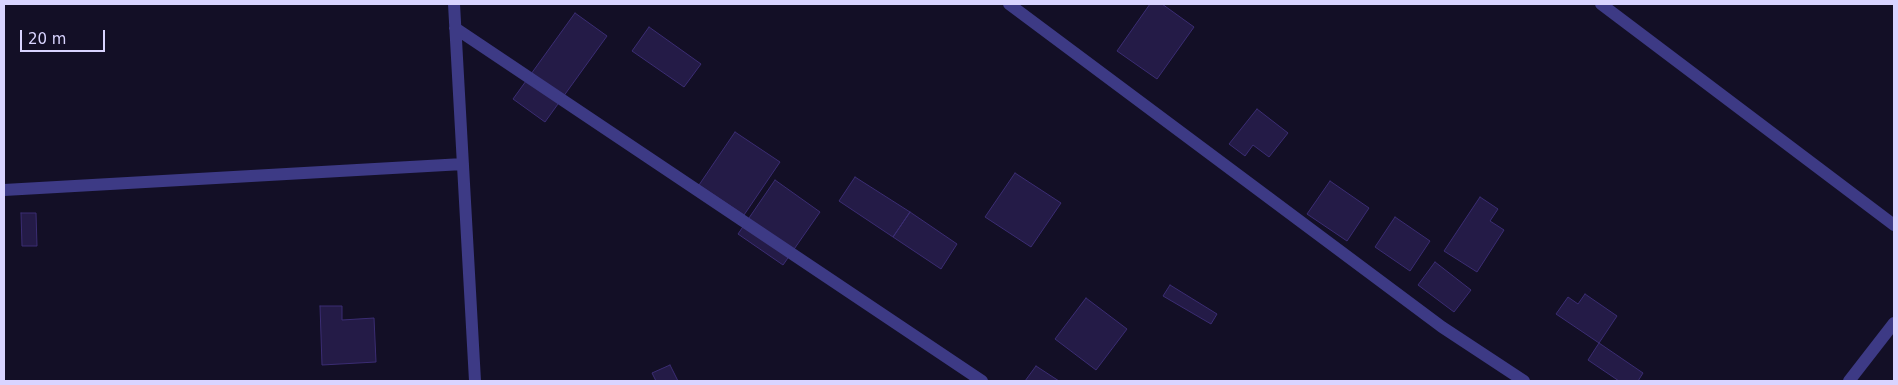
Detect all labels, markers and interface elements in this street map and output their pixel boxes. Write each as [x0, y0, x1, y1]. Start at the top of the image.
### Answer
scale bar [22, 20, 108, 52]
text: 20 m [28, 30, 66, 48]

